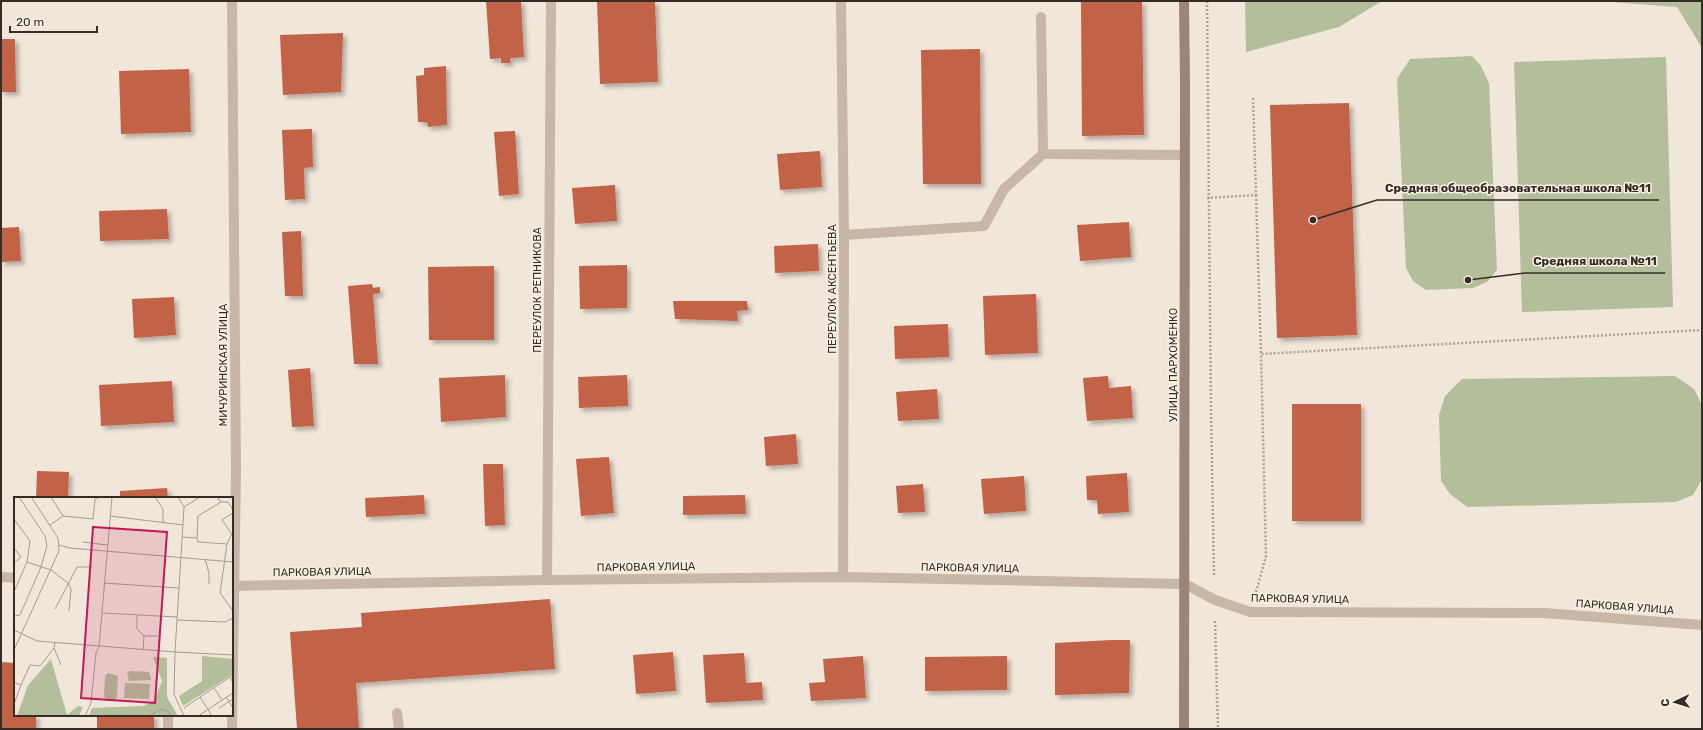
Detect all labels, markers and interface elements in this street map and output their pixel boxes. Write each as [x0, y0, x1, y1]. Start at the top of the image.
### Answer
scale bar [10, 8, 97, 34]
text: 20 m [16, 15, 44, 29]
callout: Средняя общеобразовательная школа №11 [1377, 176, 1659, 200]
text: Средняя общеобразовательная школа №11 [1385, 181, 1651, 195]
street label: ПЕРЕУЛОК АКСЕНТЬЕВА [826, 224, 839, 354]
street label: ПЕРЕУЛОК РЕПНИКОВА [531, 227, 544, 353]
callout: Средняя школа №11 [1525, 249, 1665, 273]
text: Средняя школа №11 [1533, 254, 1657, 268]
street label: МИЧУРИНСКАЯ УЛИЦА [217, 303, 230, 426]
street label: УЛИЦА ПАРХОМЕНКО [1167, 308, 1180, 422]
inset map [14, 497, 233, 716]
street label: ПАРКОВАЯ УЛИЦА [597, 560, 696, 574]
street label: ПАРКОВАЯ УЛИЦА [921, 561, 1020, 575]
street label: ПАРКОВАЯ УЛИЦА [273, 565, 372, 579]
street label: ПАРКОВАЯ УЛИЦА [1251, 592, 1350, 606]
street label: ПАРКОВАЯ УЛИЦА [1575, 597, 1675, 617]
north arrow [1655, 682, 1695, 722]
text: С [1659, 698, 1672, 707]

